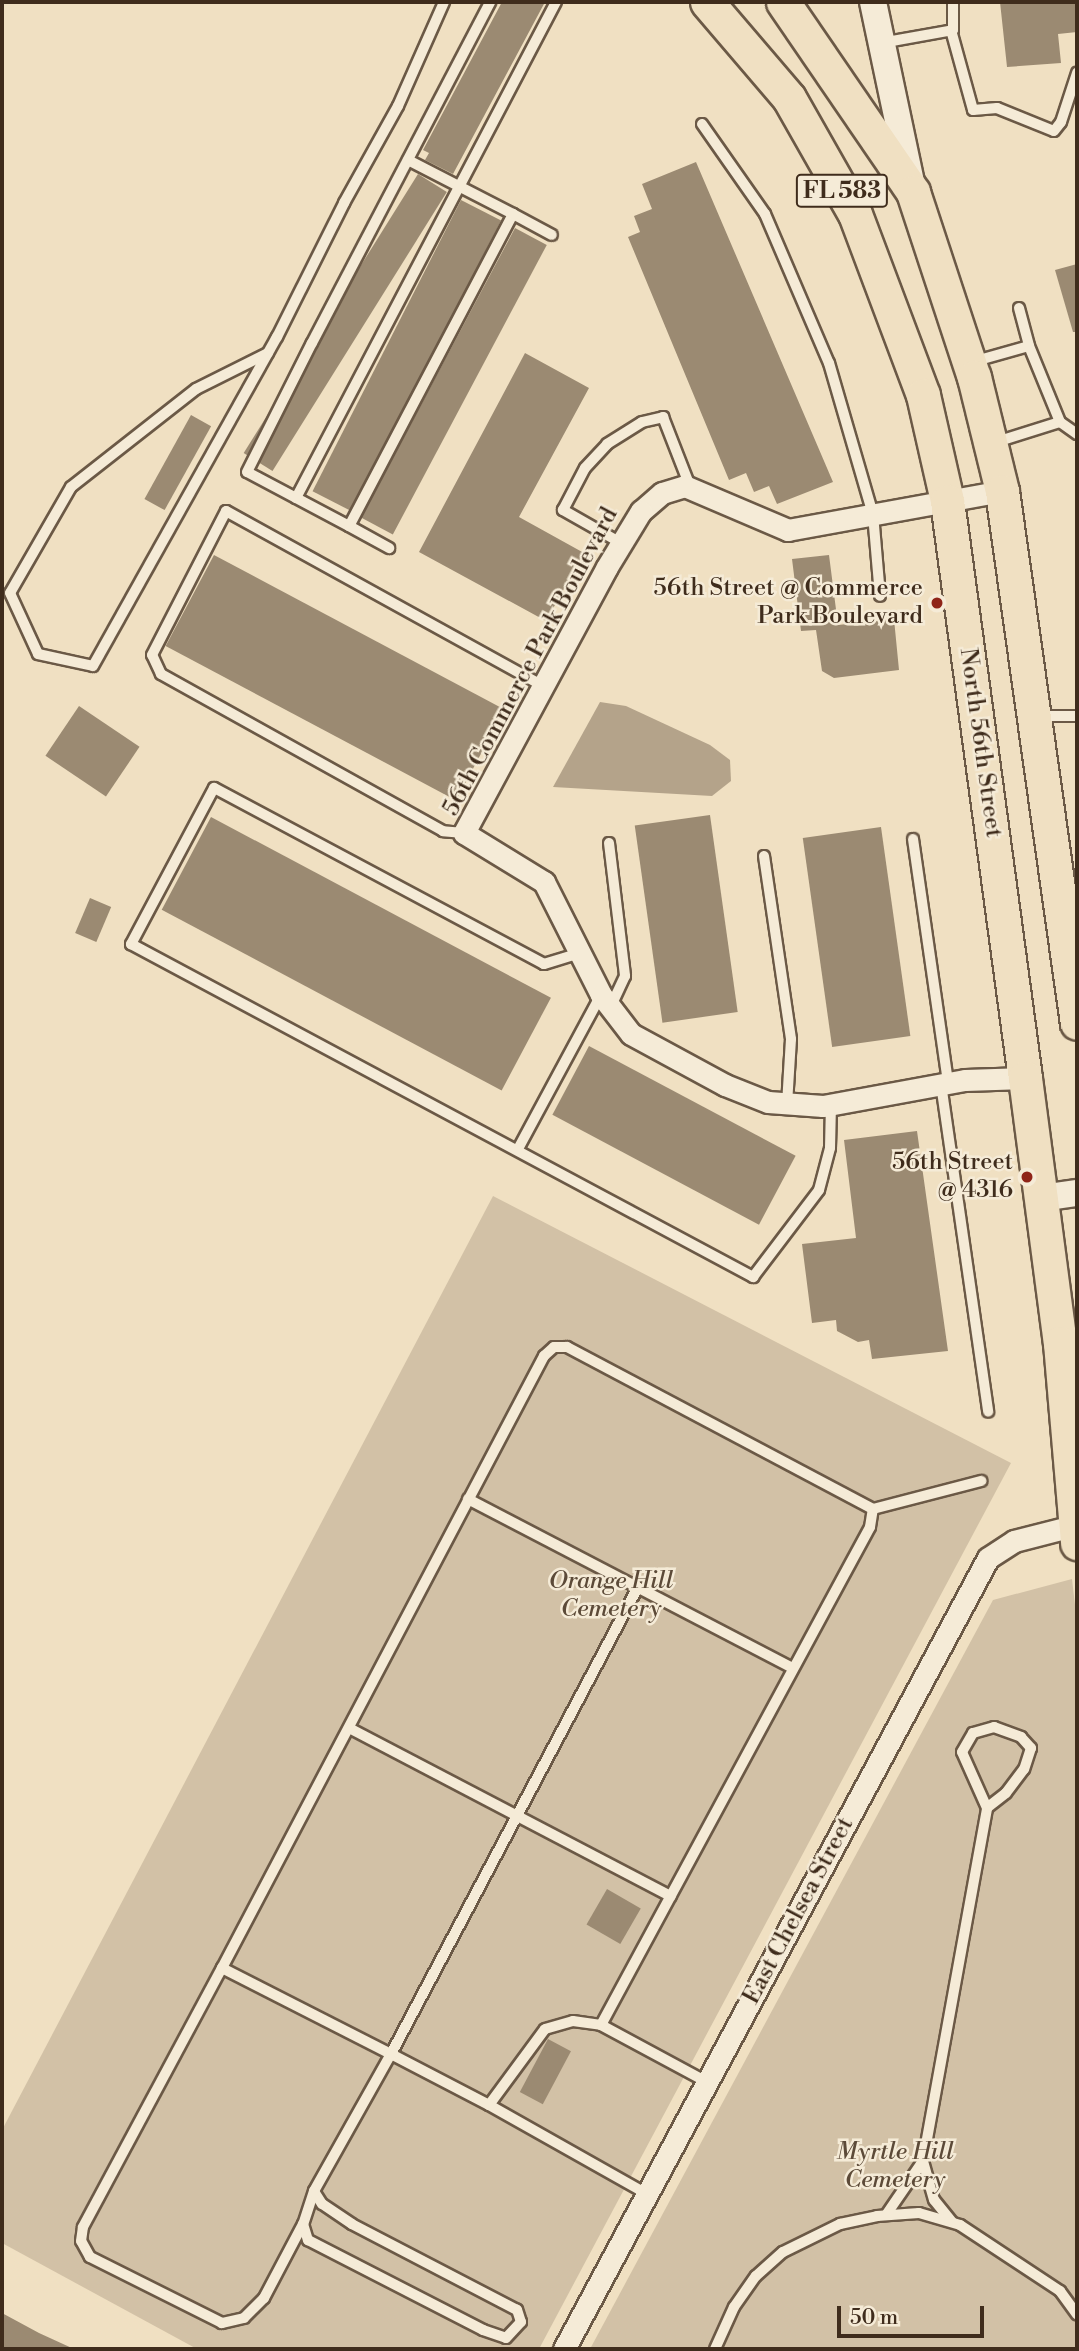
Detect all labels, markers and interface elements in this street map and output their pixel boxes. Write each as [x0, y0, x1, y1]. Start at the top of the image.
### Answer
road number: FL 583 [795, 172, 889, 210]
street label: 56th Commerce Park Boulevard [437, 503, 625, 821]
place label: 56th Street @ Commerce Park Boulevard [654, 575, 923, 631]
marker: 56th Street @ Commerce Park Boulevard [929, 595, 945, 611]
street label: North 56th Street [952, 646, 1008, 840]
place label: 56th Street @ 4316 [892, 1149, 1013, 1205]
marker: 56th Street @ 4316 [1019, 1169, 1035, 1185]
park label: Orange Hill Cemetery [549, 1568, 673, 1624]
street label: East Chelsea Street [738, 1813, 860, 2009]
park label: Myrtle Hill Cemetery [836, 2139, 954, 2195]
scale bar [841, 2292, 988, 2336]
text: 50 m [850, 2305, 898, 2331]

